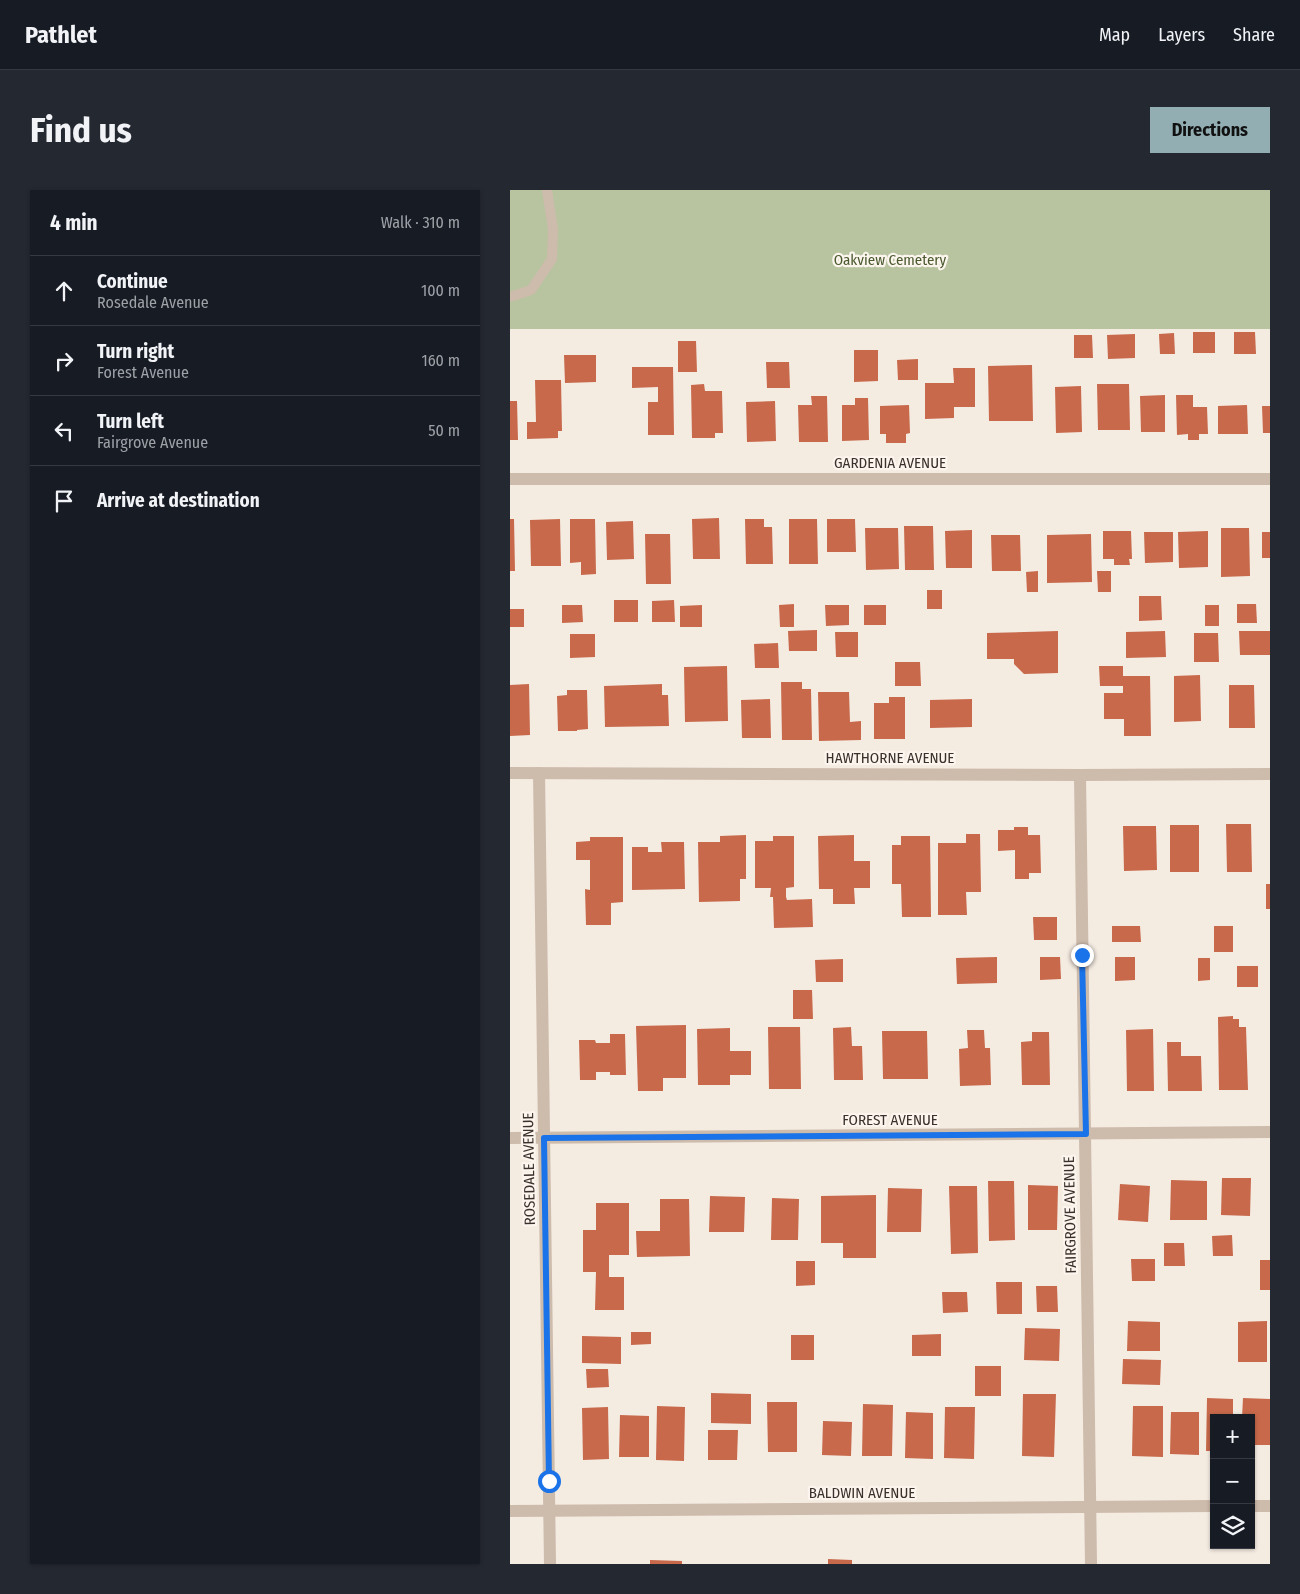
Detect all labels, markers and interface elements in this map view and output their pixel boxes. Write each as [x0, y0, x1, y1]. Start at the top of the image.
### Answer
text: Pathlet [25, 21, 97, 49]
text: Map [1099, 24, 1130, 46]
text: Layers [1158, 24, 1205, 46]
text: Share [1233, 24, 1275, 46]
button: Directions [1150, 107, 1270, 153]
text: Find us [30, 109, 132, 151]
text: 4 min [50, 210, 98, 236]
text: Walk · 310 m [381, 213, 460, 232]
park label: Oakview Cemetery [834, 251, 947, 269]
text: Continue [97, 270, 168, 293]
icon: ahead [50, 277, 78, 305]
text: 100 m [421, 281, 460, 300]
text: Rosedale Avenue [97, 293, 209, 312]
text: Turn right [97, 340, 174, 363]
icon: right [50, 347, 78, 375]
text: 160 m [421, 351, 460, 370]
text: Forest Avenue [97, 363, 189, 382]
text: Turn left [97, 410, 164, 433]
icon: left [50, 417, 78, 445]
text: 50 m [428, 421, 460, 440]
text: Fairgrove Avenue [97, 433, 208, 452]
street label: GARDENIA AVENUE [834, 454, 946, 472]
icon: arrive [50, 487, 78, 515]
text: Arrive at destination [97, 489, 260, 512]
street label: HAWTHORNE AVENUE [826, 749, 954, 767]
route end [1071, 944, 1094, 967]
street label: FOREST AVENUE [842, 1111, 938, 1129]
street label: ROSEDALE AVENUE [519, 1112, 539, 1226]
street label: FAIRGROVE AVENUE [1060, 1156, 1080, 1274]
map controls [1210, 1414, 1255, 1549]
button: + [1210, 1414, 1255, 1459]
button: − [1210, 1459, 1255, 1504]
route start [538, 1470, 561, 1493]
street label: BALDWIN AVENUE [809, 1484, 915, 1502]
button: layers [1210, 1504, 1255, 1549]

